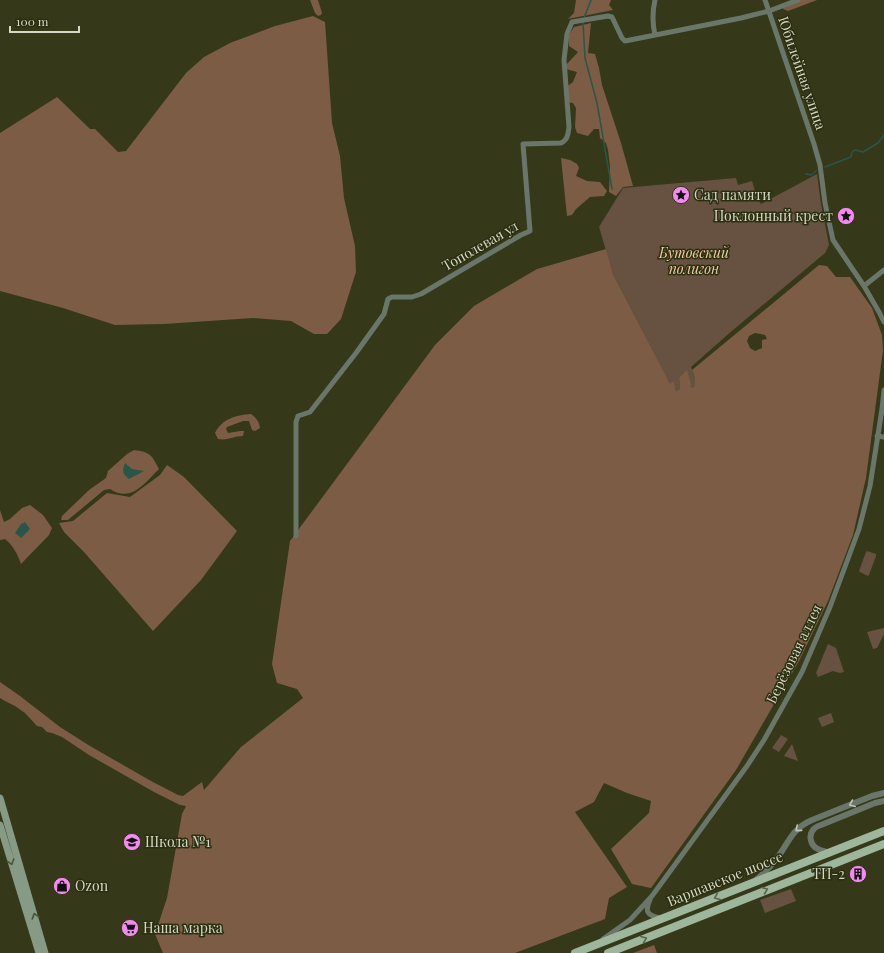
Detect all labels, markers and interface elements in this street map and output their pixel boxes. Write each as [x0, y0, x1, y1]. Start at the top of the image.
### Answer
scale bar [10, 8, 79, 34]
text: 100 m [16, 13, 49, 29]
street label: Юбилейная улица [774, 14, 831, 132]
place icon: Сад памяти [671, 185, 691, 205]
place label: Сад памяти [694, 185, 771, 204]
place label: Поклонный крест [714, 206, 833, 225]
place icon: Поклонный крест [836, 206, 856, 226]
street label: Тополевая ул [438, 216, 521, 275]
park label: Бутовский полигон [658, 243, 730, 278]
street label: Берёзовая аллея [761, 601, 826, 706]
one-way arrow [849, 800, 856, 808]
one-way arrow [795, 825, 802, 832]
school or university icon: Школа №1 [122, 832, 142, 852]
place label: Школа №1 [145, 832, 211, 851]
street label: Варшавское шоссе [664, 847, 786, 910]
one-way arrow [6, 859, 15, 866]
place label: ТП-2 [812, 864, 845, 883]
building icon: ТП-2 [848, 864, 868, 884]
shop icon: Ozon [52, 876, 72, 896]
place label: Ozon [75, 876, 109, 895]
one-way arrow [761, 887, 768, 895]
one-way arrow [713, 892, 720, 900]
one-way arrow [31, 912, 40, 919]
supermarket icon: Наша марка [120, 918, 140, 938]
place label: Наша марка [143, 918, 223, 937]
one-way arrow [640, 936, 648, 944]

